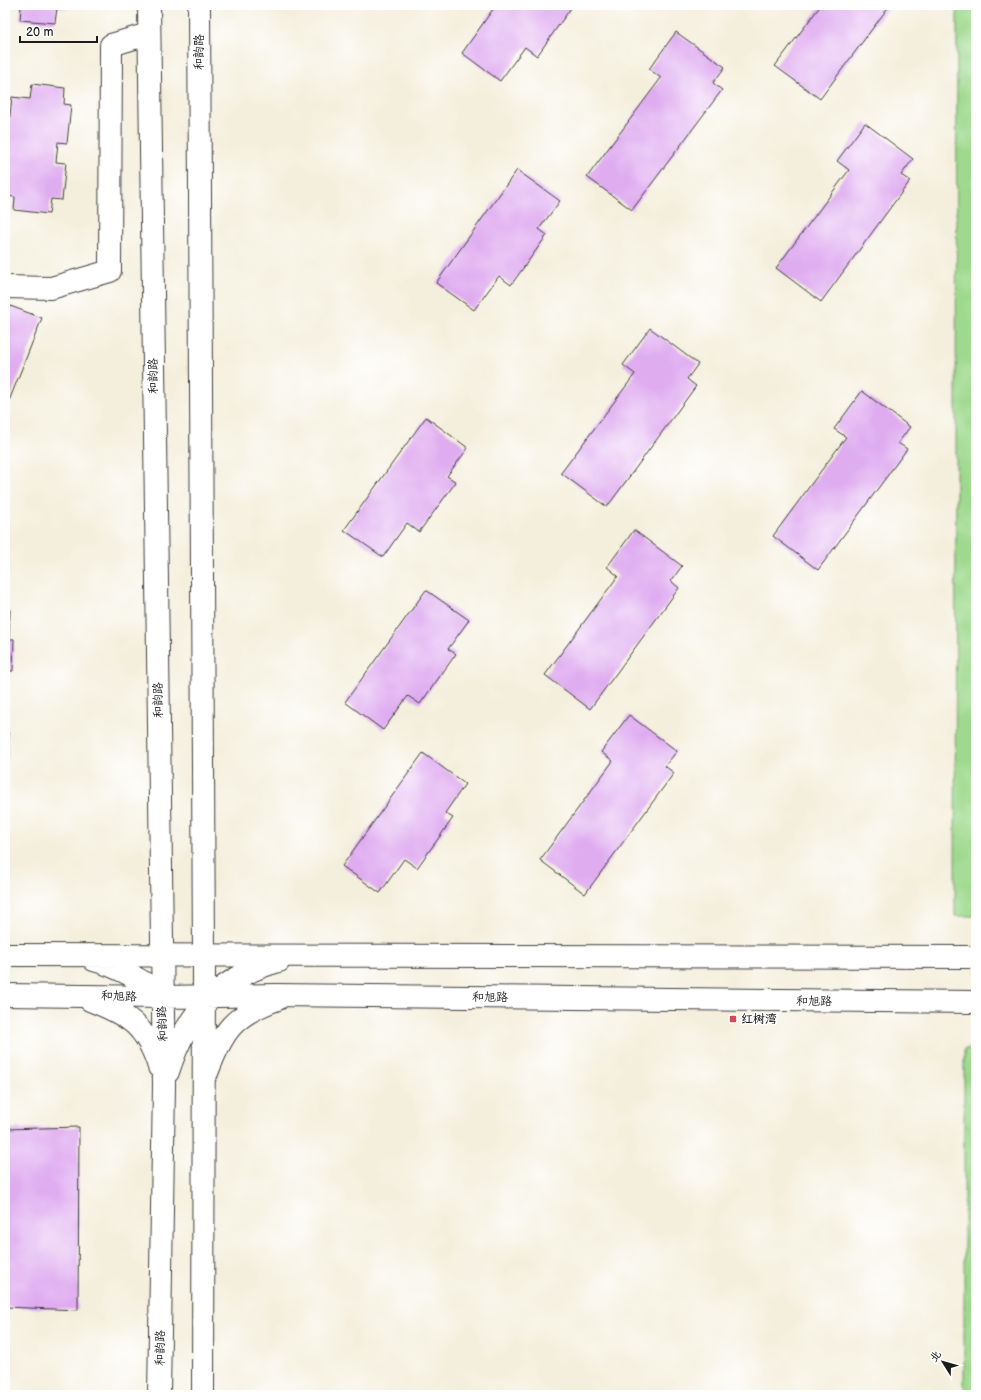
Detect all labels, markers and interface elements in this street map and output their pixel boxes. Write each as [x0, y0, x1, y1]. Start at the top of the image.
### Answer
scale bar [20, 18, 97, 44]
text: 20 m [26, 25, 53, 40]
street label: 和韵路 [192, 34, 207, 70]
street label: 和韵路 [146, 358, 161, 394]
street label: 和韵路 [151, 682, 166, 718]
street label: 和旭路 [101, 988, 137, 1005]
street label: 和旭路 [472, 990, 508, 1005]
street label: 和旭路 [796, 994, 832, 1009]
street label: 和韵路 [154, 1006, 171, 1042]
place label: 红树湾 [741, 1012, 777, 1027]
marker: 红树湾 [728, 1014, 738, 1024]
street label: 和韵路 [153, 1330, 168, 1366]
north arrow [923, 1342, 963, 1382]
text: 北 [927, 1348, 944, 1365]

